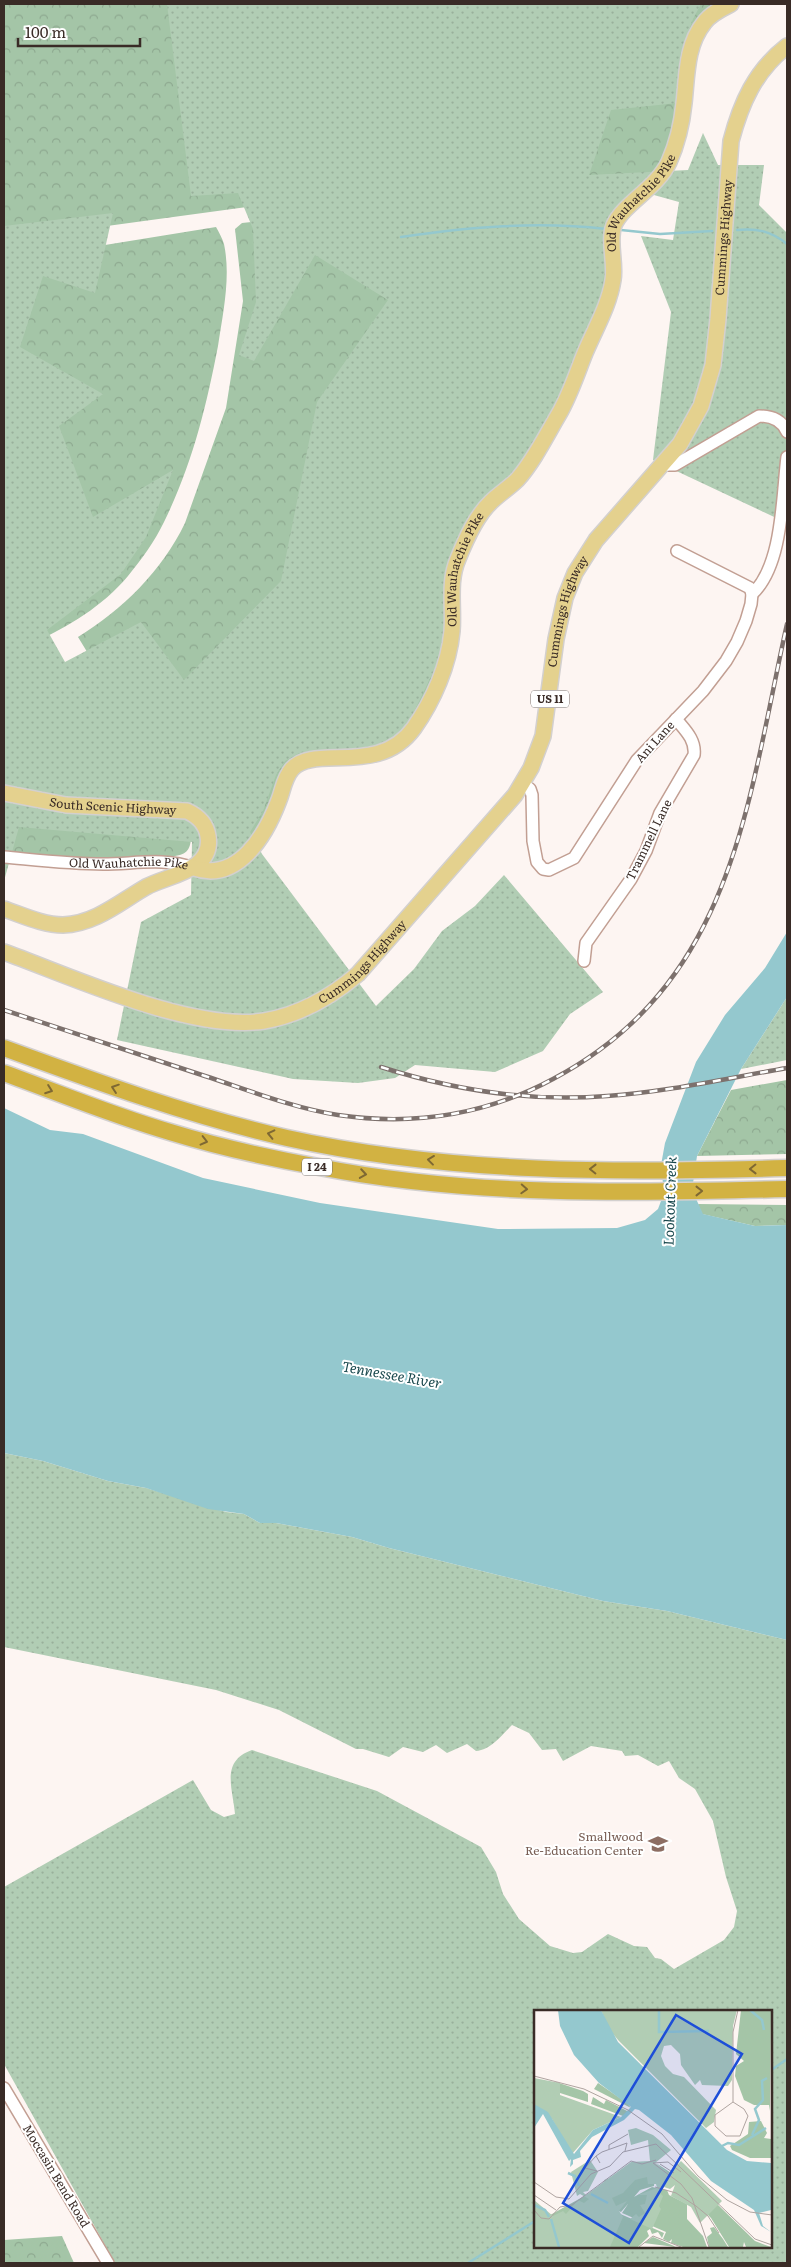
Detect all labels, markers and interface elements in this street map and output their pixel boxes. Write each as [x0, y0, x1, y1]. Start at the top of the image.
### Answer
scale bar [18, 15, 140, 47]
text: 100 m [25, 20, 66, 43]
street label: Old Wauhatchie Pike [602, 151, 679, 253]
street label: Cummings Highway [710, 179, 736, 296]
street label: Old Wauhatchie Pike [442, 508, 487, 627]
street label: Cummings Highway [542, 552, 592, 668]
road number: US 11 [531, 691, 569, 708]
street label: Ani Lane [631, 716, 678, 766]
street label: South Scenic Highway [48, 792, 177, 818]
street label: Trammell Lane [621, 796, 676, 883]
street label: Old Wauhatchie Pike [69, 852, 190, 874]
street label: Cummings Highway [315, 915, 410, 1008]
one-way arrow [45, 1084, 53, 1094]
one-way arrow [111, 1084, 119, 1094]
one-way arrow [266, 1129, 275, 1140]
one-way arrow [199, 1135, 208, 1146]
one-way arrow [426, 1155, 434, 1166]
water label: Lookout Creek [657, 1156, 681, 1246]
road number: I 24 [302, 1158, 332, 1176]
one-way arrow [589, 1164, 596, 1174]
one-way arrow [748, 1164, 756, 1175]
one-way arrow [358, 1169, 367, 1179]
one-way arrow [520, 1184, 528, 1194]
one-way arrow [696, 1186, 703, 1196]
water label: Tennessee River [341, 1355, 444, 1393]
place label: Smallwood Re-Education Center [525, 1827, 644, 1859]
school or university icon: Smallwood Re-Education Center [647, 1833, 669, 1855]
inset map [534, 2010, 771, 2247]
street label: Moccasin Bend Road [19, 2120, 95, 2231]

